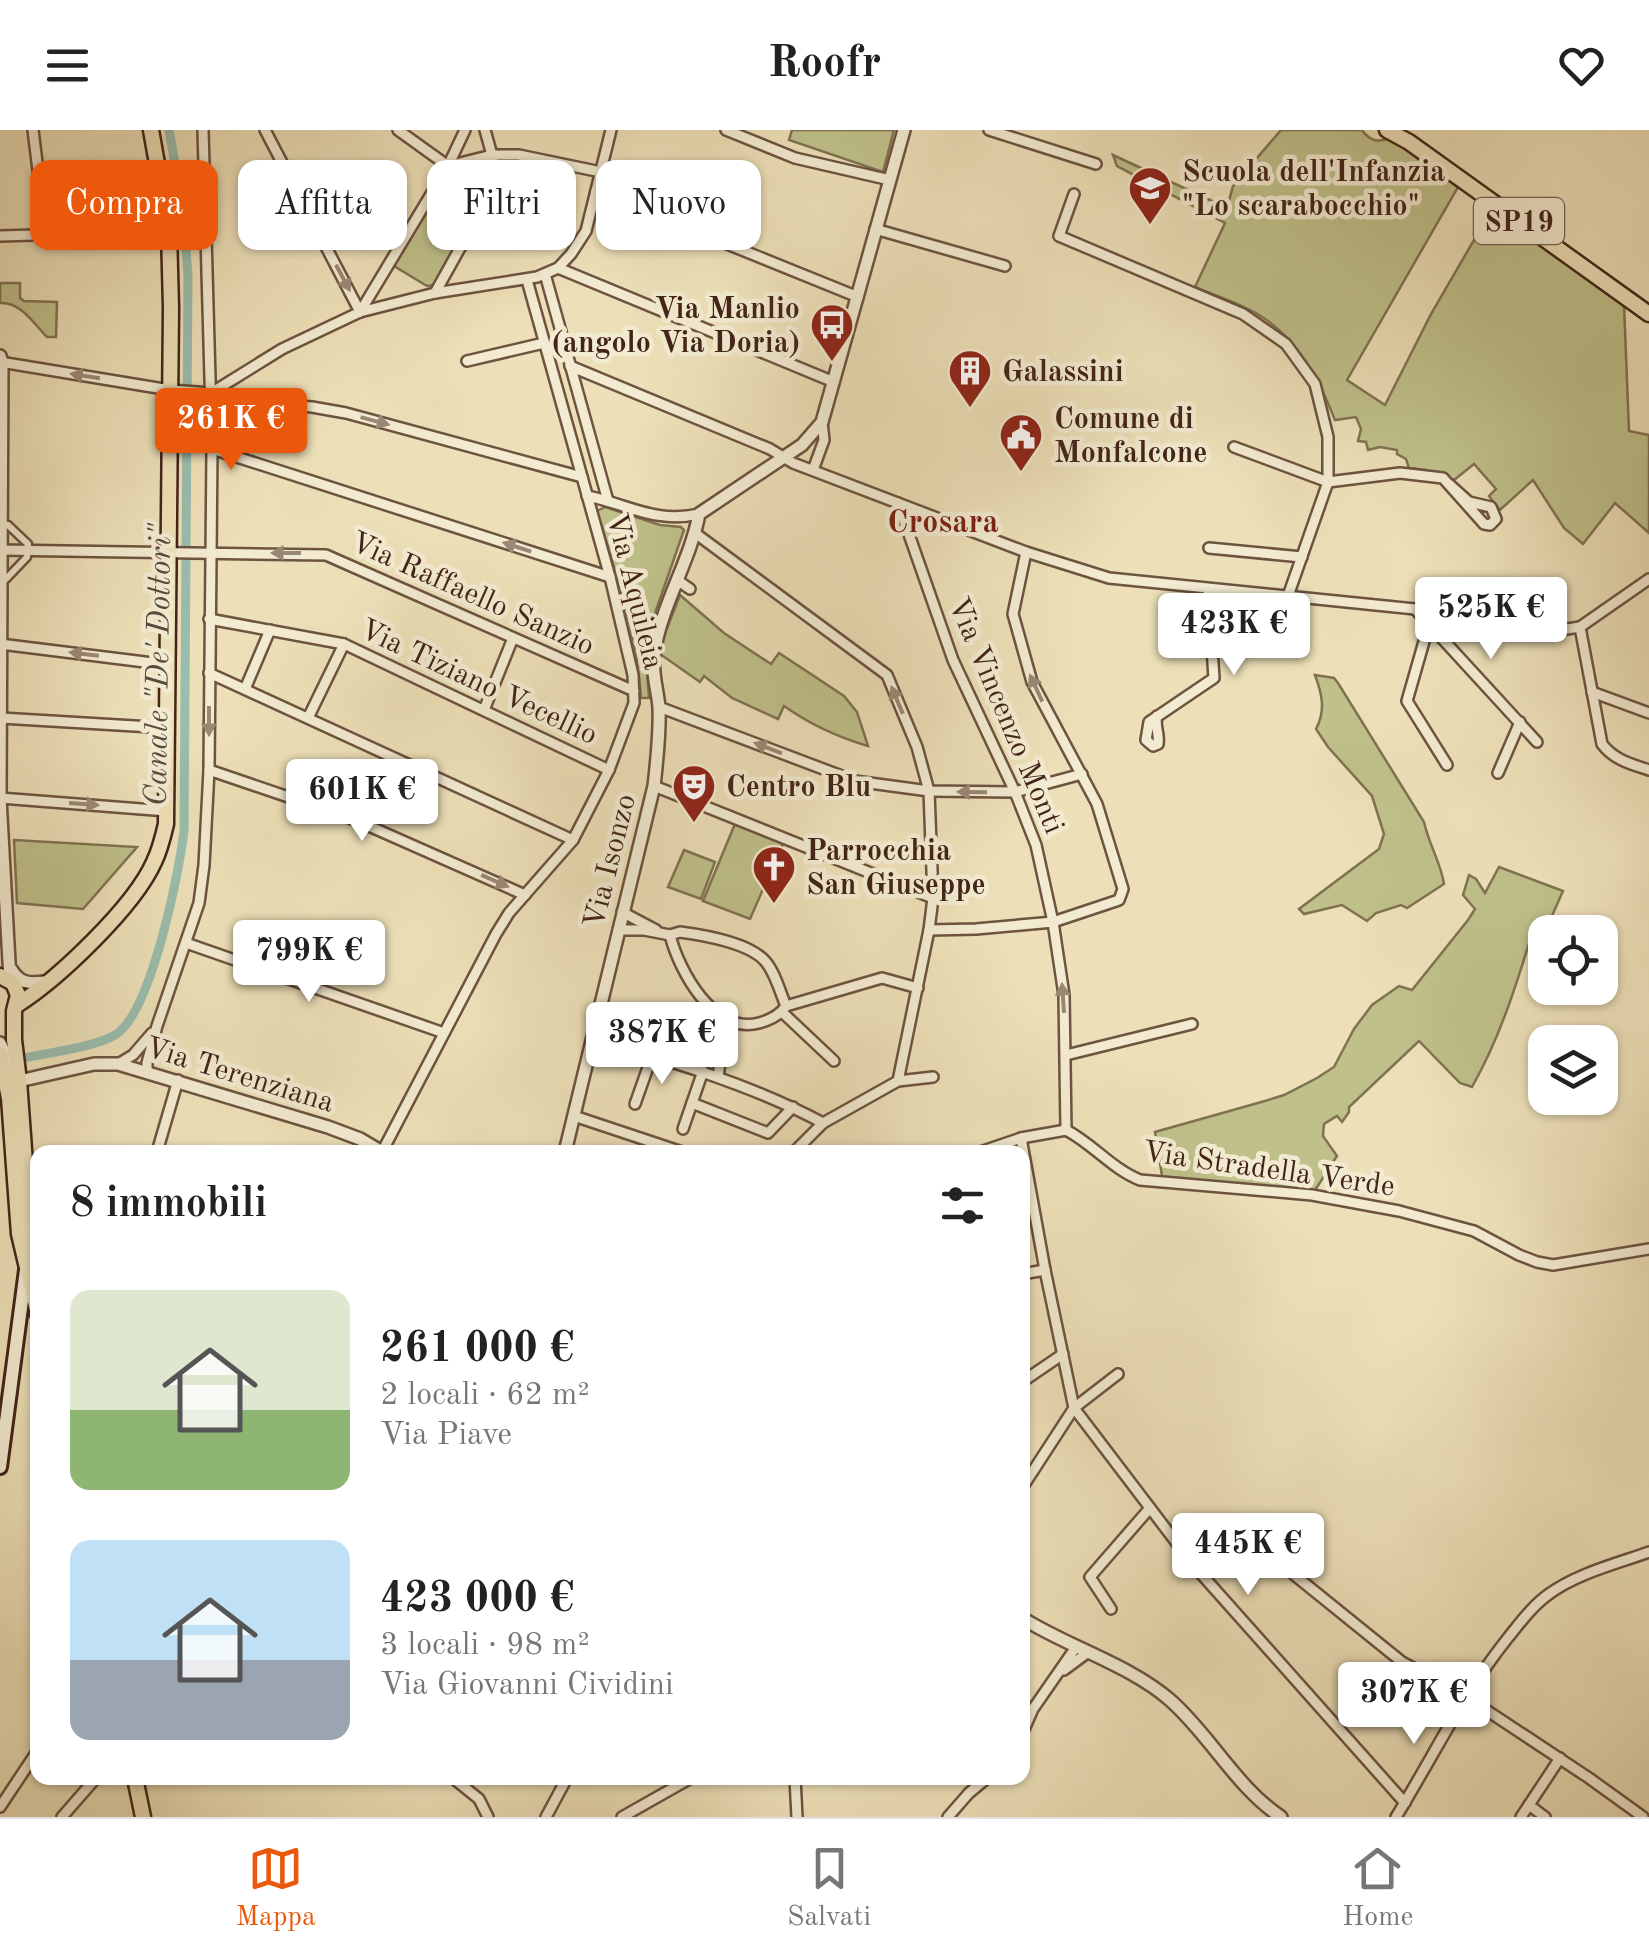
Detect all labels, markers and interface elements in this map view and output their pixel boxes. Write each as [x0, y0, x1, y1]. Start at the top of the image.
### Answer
icon: menu [40, 38, 95, 93]
icon: heart [1554, 38, 1609, 93]
text: Roofr [768, 42, 881, 87]
place label: Scuola dell'Infanzia "Lo scarabocchio" [1182, 158, 1445, 222]
chip: Compra [30, 160, 218, 250]
chip: Affitta [238, 160, 407, 250]
chip: Filtri [427, 160, 576, 250]
chip: Nuovo [596, 160, 761, 250]
school or university icon: Scuola dell'Infanzia "Lo scarabocchio" [1127, 165, 1173, 226]
road number: SP19 [1474, 198, 1564, 244]
one-way arrow [334, 264, 351, 293]
place label: Via Manlio (angolo Via Doria) [552, 295, 800, 359]
bus stop icon: Via Manlio (angolo Via Doria) [809, 302, 855, 363]
building icon: Galassini [947, 348, 993, 409]
place label: Galassini [1002, 358, 1124, 388]
one-way arrow [69, 368, 100, 383]
pin: 261K € [150, 388, 312, 473]
text: 261K € [177, 404, 285, 436]
place label: Comune di Monfalcone [1054, 405, 1207, 469]
public building icon: Comune di Monfalcone [998, 412, 1044, 473]
one-way arrow [360, 413, 391, 429]
district label: Crosara [887, 508, 999, 540]
street label: Via Aquileia [600, 510, 668, 673]
water label: Canale "De' Dottori" [142, 522, 178, 807]
street label: Via Raffaello Sanzio [346, 528, 598, 662]
one-way arrow [502, 539, 532, 554]
one-way arrow [269, 545, 301, 561]
pin: 525K € [1410, 577, 1572, 662]
street label: Via Vincenzo Monti [942, 593, 1069, 838]
pin: 423K € [1153, 593, 1315, 678]
text: 525K € [1437, 593, 1545, 625]
text: 423K € [1180, 609, 1288, 641]
street label: Via Tiziano Vecellio [355, 615, 602, 751]
one-way arrow [68, 646, 100, 662]
one-way arrow [1028, 673, 1045, 702]
one-way arrow [889, 685, 905, 714]
one-way arrow [201, 705, 217, 737]
one-way arrow [753, 740, 783, 755]
pin: 601K € [281, 759, 443, 844]
theatre icon: Centro Blu [671, 763, 717, 824]
place label: Centro Blu [726, 773, 871, 803]
text: 601K € [308, 775, 416, 807]
one-way arrow [956, 784, 988, 800]
street label: Via Isonzo [580, 791, 642, 932]
one-way arrow [68, 797, 100, 813]
place label: Parrocchia San Giuseppe [806, 837, 986, 901]
church icon: Parrocchia San Giuseppe [751, 844, 797, 905]
one-way arrow [480, 873, 510, 889]
map controls [1528, 915, 1618, 1115]
button: locate [1528, 915, 1618, 1005]
pin: 799K € [228, 920, 390, 1005]
text: 799K € [255, 936, 363, 968]
one-way arrow [1055, 981, 1071, 1013]
pin: 387K € [581, 1002, 743, 1087]
text: 387K € [608, 1018, 716, 1050]
button: layers [1528, 1025, 1618, 1115]
street label: Via Terenziana [141, 1033, 338, 1119]
street label: Via Stradella Verde [1141, 1137, 1397, 1203]
icon: filters [935, 1178, 990, 1233]
text: 8 immobili [70, 1184, 267, 1226]
text: 261 000 € [380, 1329, 574, 1371]
icon: home [150, 1330, 270, 1450]
text: 2 locali · 62 m² [380, 1380, 590, 1412]
text: Via Piave [380, 1420, 512, 1452]
pin: 445K € [1167, 1513, 1329, 1598]
text: 445K € [1194, 1529, 1302, 1561]
text: 423 000 € [380, 1579, 574, 1621]
icon: home [150, 1580, 270, 1700]
text: 3 locali · 98 m² [380, 1630, 590, 1662]
pin: 307K € [1333, 1662, 1495, 1747]
text: Via Giovanni Cividini [380, 1670, 674, 1702]
text: 307K € [1360, 1678, 1468, 1710]
tab: Mappa [236, 1841, 316, 1936]
tab: Salvati [787, 1841, 871, 1936]
tab: Home [1342, 1841, 1413, 1936]

